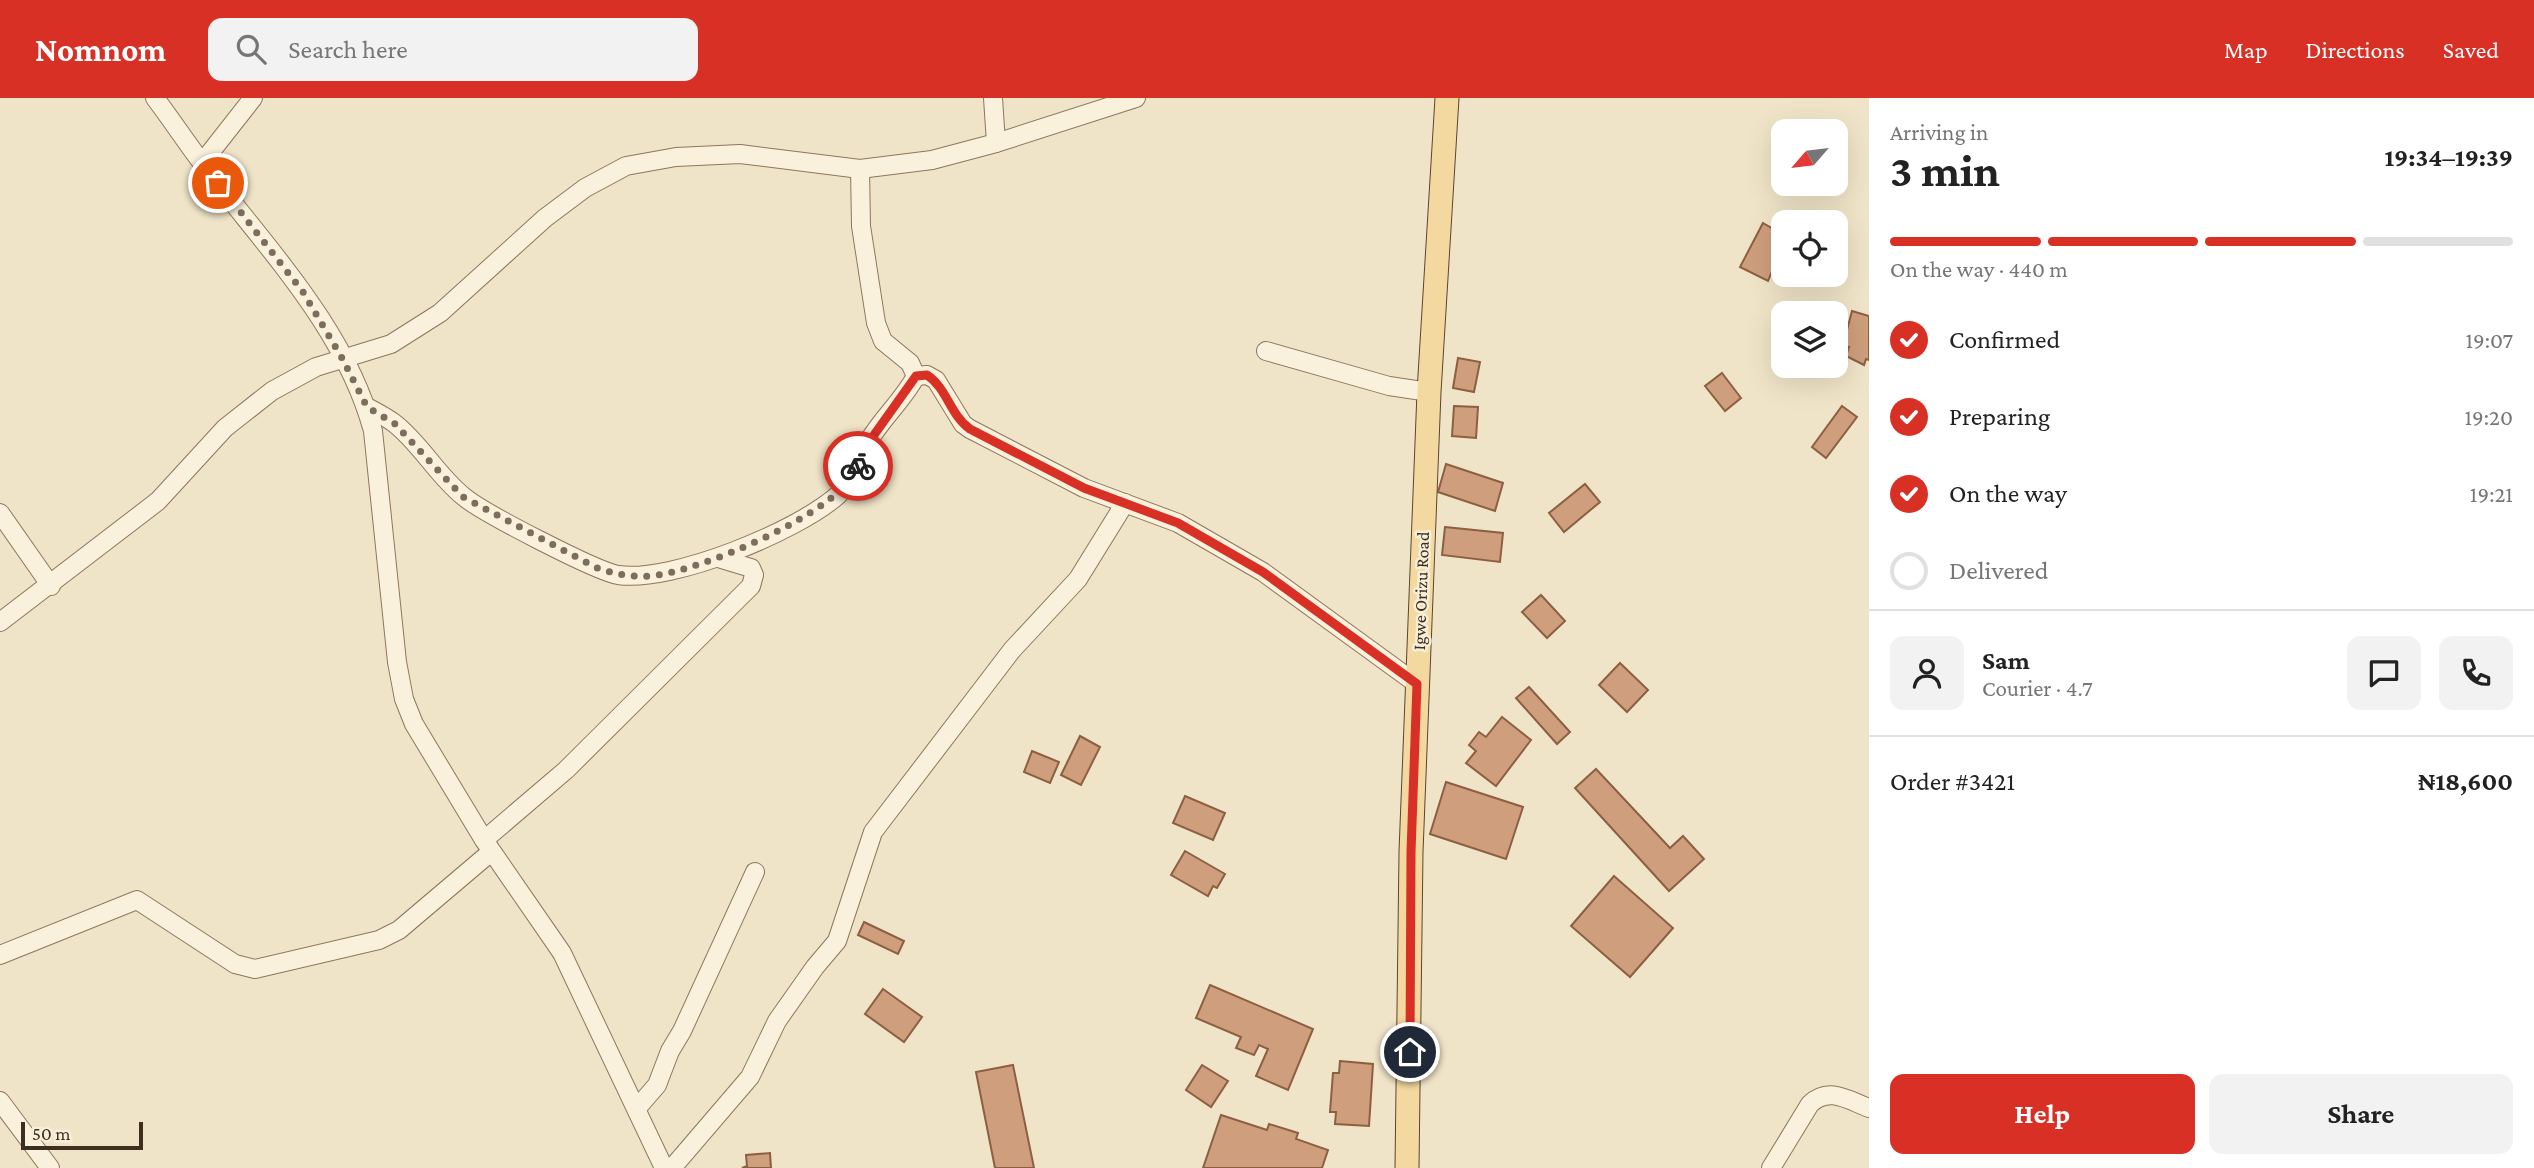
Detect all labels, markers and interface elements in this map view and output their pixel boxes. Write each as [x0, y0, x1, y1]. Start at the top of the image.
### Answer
search box [208, 18, 698, 81]
icon: search [232, 30, 270, 68]
text: Nomnom [35, 31, 166, 68]
text: Search here [288, 35, 408, 64]
text: Map [2224, 36, 2268, 63]
text: Directions [2306, 36, 2405, 63]
text: Saved [2443, 36, 2499, 63]
north arrow [1771, 119, 1848, 196]
map controls [1771, 119, 1848, 378]
text: Arriving in [1890, 119, 1988, 145]
text: 19:34–19:39 [2384, 143, 2513, 172]
text: 3 min [1890, 145, 2000, 196]
pin [188, 153, 248, 213]
icon: bag [199, 164, 237, 202]
button: locate [1771, 210, 1848, 287]
text: On the way · 440 m [1890, 256, 2068, 282]
button: layers [1771, 301, 1848, 378]
icon: check [1890, 321, 1928, 359]
text: Confirmed [1949, 325, 2060, 354]
text: 19:07 [2465, 327, 2513, 353]
icon: check [1890, 398, 1928, 436]
text: Preparing [1949, 402, 2050, 431]
text: 19:20 [2464, 404, 2513, 430]
courier [823, 431, 893, 501]
icon: bike [839, 447, 877, 485]
icon: check [1890, 475, 1928, 513]
text: On the way [1949, 479, 2067, 508]
text: 19:21 [2470, 481, 2513, 507]
street label: Igwe Orizu Road [1409, 531, 1433, 651]
text: Delivered [1949, 556, 2048, 585]
button: person [1890, 636, 1964, 710]
button: chat [2347, 636, 2421, 710]
button: phone [2439, 636, 2513, 710]
text: Sam [1982, 646, 2030, 675]
text: Courier · 4.7 [1982, 675, 2093, 701]
text: Order #3421 [1890, 767, 2015, 796]
text: ₦18,600 [2418, 767, 2513, 796]
pin [1380, 1022, 1440, 1082]
icon: home [1391, 1033, 1429, 1071]
button: Help [1890, 1074, 2195, 1154]
button: Share [2209, 1074, 2513, 1154]
scale bar [21, 1119, 144, 1151]
text: 50 m [32, 1123, 71, 1144]

